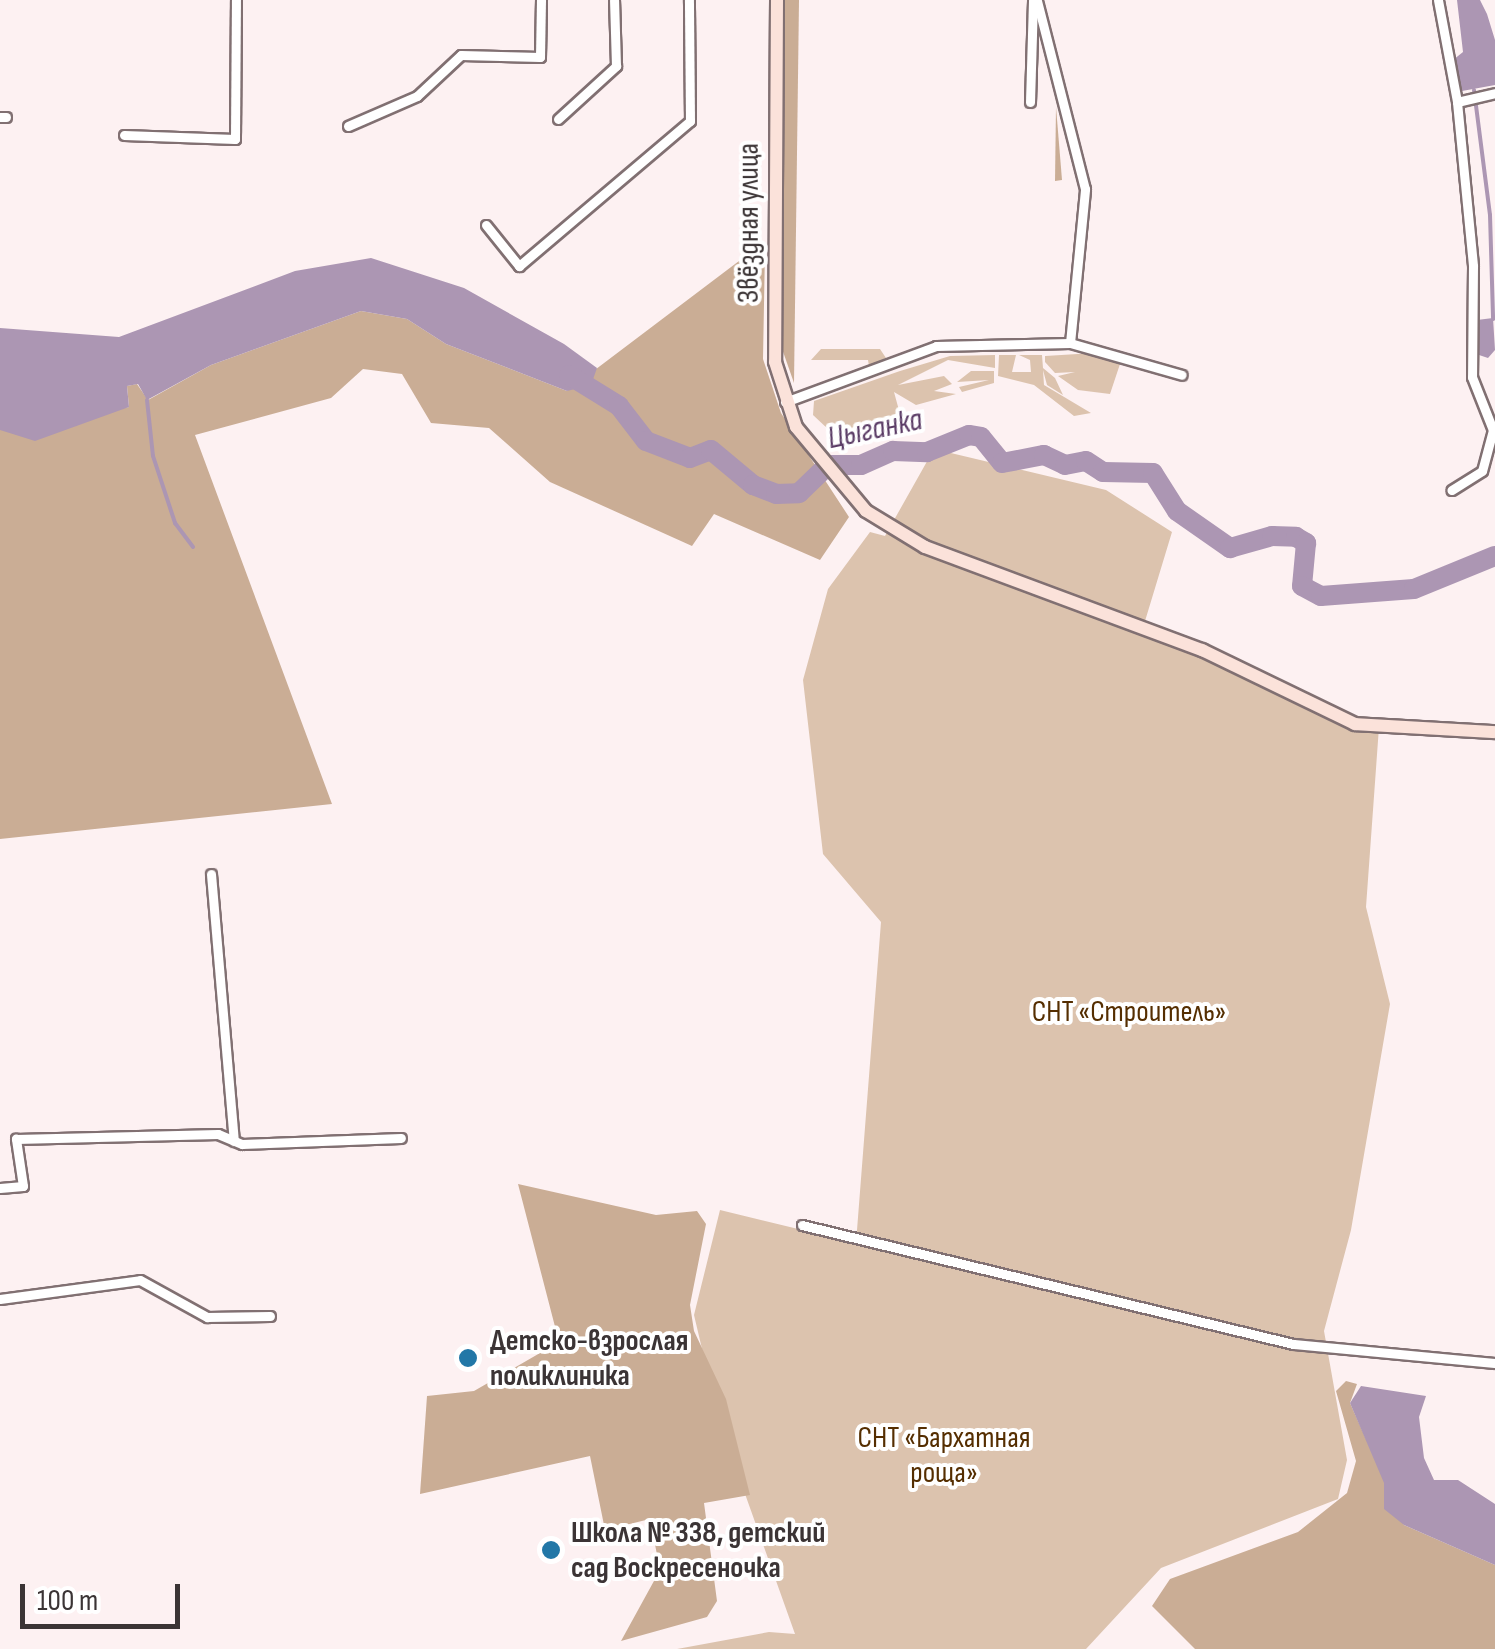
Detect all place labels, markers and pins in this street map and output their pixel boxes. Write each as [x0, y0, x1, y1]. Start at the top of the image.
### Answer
place label: Детско-взрослая поликлиника [490, 1323, 688, 1394]
marker: Детско-взрослая поликлиника [455, 1345, 481, 1371]
place label: Школа № 338, детский сад Воскресеночка [571, 1515, 825, 1586]
marker: Школа № 338, детский сад Воскресеночка [540, 1539, 562, 1561]

